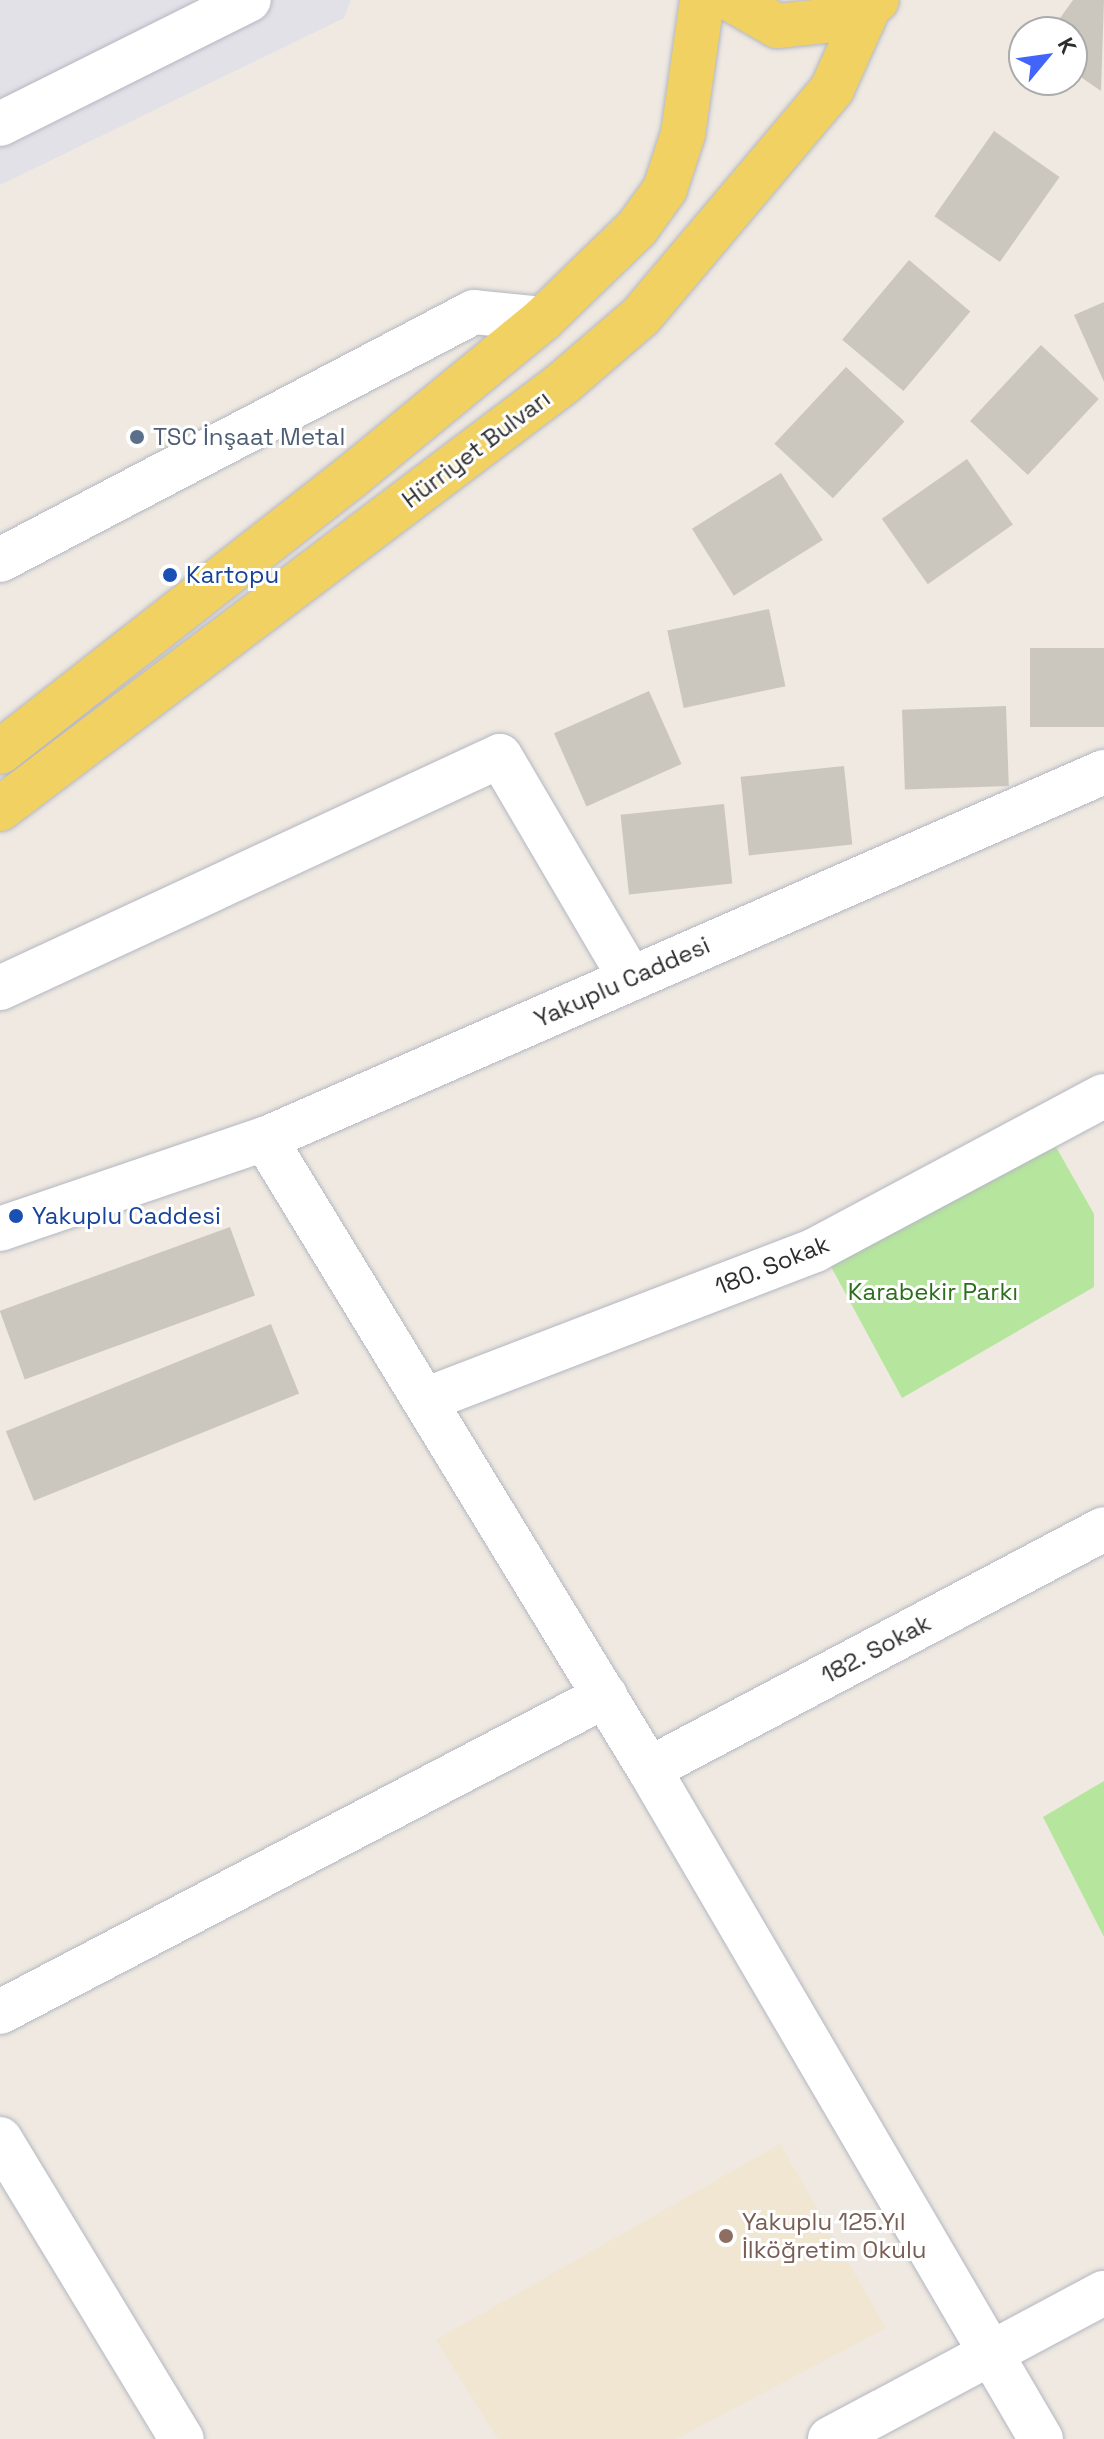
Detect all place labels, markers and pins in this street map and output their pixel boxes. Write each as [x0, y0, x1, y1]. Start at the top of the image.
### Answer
place label: TSC İnşaat Metal [153, 423, 345, 451]
marker: TSC İnşaat Metal [128, 428, 146, 446]
place label: Kartopu [186, 561, 279, 589]
marker: Kartopu [161, 566, 179, 584]
place label: Yakuplu Caddesi [32, 1202, 221, 1230]
marker: Yakuplu Caddesi [7, 1207, 25, 1225]
place label: Yakuplu 125.Yıl İlköğretim Okulu [742, 2208, 927, 2264]
marker: Yakuplu 125.Yıl İlköğretim Okulu [717, 2227, 735, 2245]

